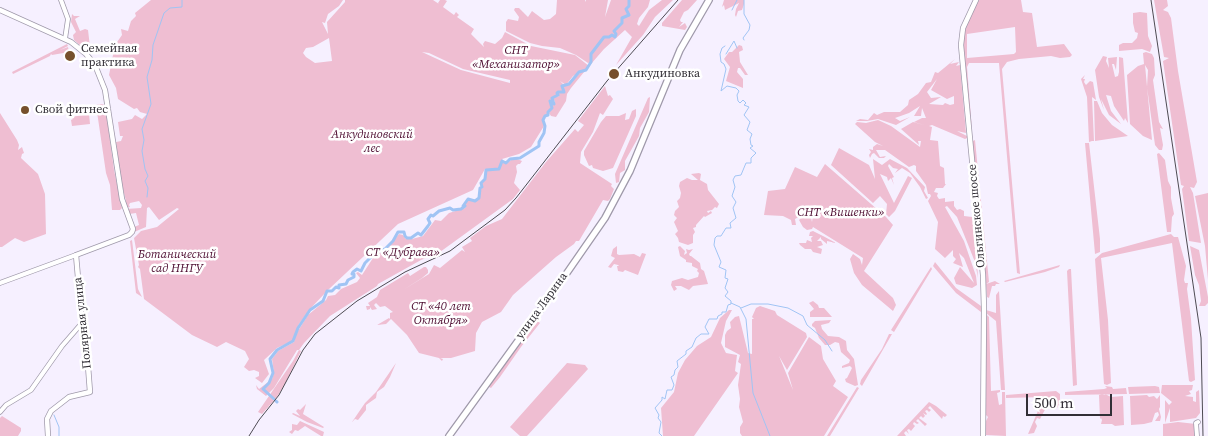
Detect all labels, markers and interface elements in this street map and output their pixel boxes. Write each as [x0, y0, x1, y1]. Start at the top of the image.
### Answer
place label: Семейная практика [81, 42, 137, 70]
park label: СНТ «Механизатор» [472, 44, 560, 72]
marker: Семейная практика [63, 49, 77, 63]
marker: Анкудиновка [607, 67, 621, 81]
place label: Анкудиновка [625, 67, 700, 81]
place label: Свой фитнес [35, 103, 108, 117]
marker: Свой фитнес [19, 104, 31, 116]
park label: Анкудиновский лес [331, 128, 413, 156]
street label: Ольгинское шоссе [965, 164, 989, 268]
park label: СНТ «Вишенки» [797, 206, 885, 220]
park label: СТ «Дубрава» [366, 246, 440, 260]
park label: Ботанический сад ННГУ [138, 248, 216, 276]
street label: улица Ларина [513, 270, 571, 342]
street label: Полярная улица [71, 276, 95, 370]
park label: СТ «40 лет Октября» [411, 300, 471, 328]
scale bar [1028, 384, 1114, 416]
text: 500 m [1034, 392, 1074, 413]

